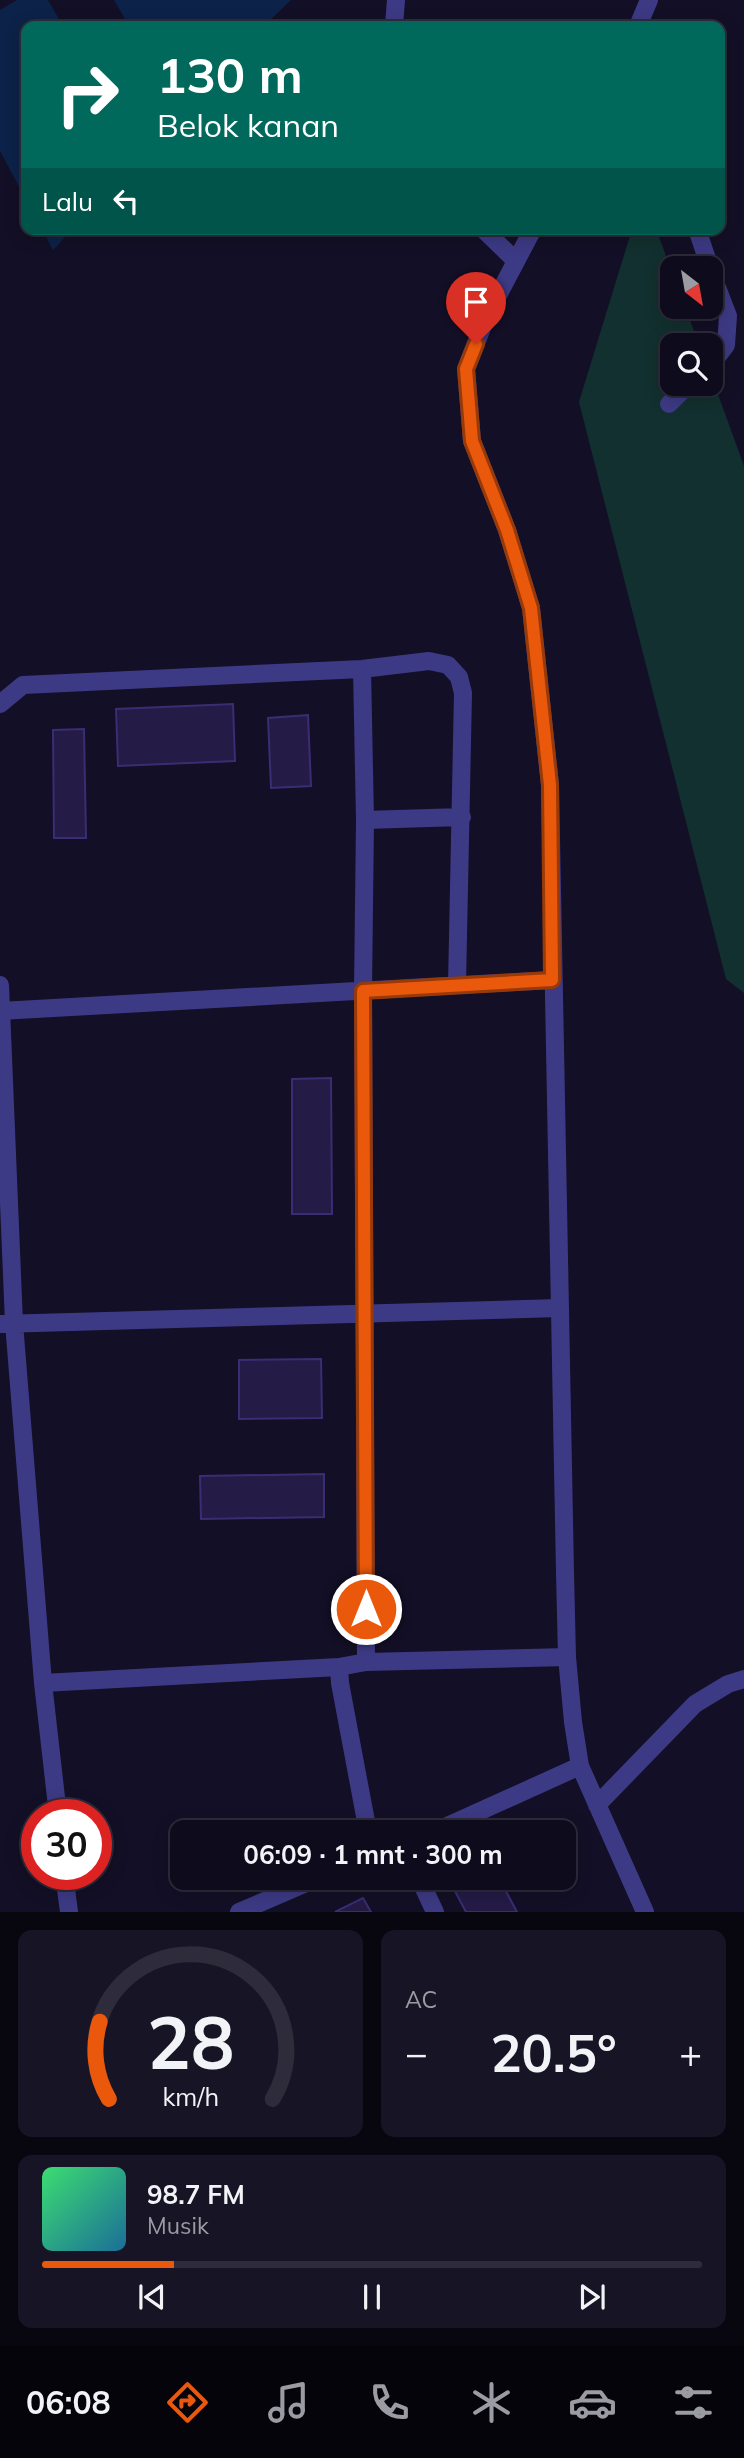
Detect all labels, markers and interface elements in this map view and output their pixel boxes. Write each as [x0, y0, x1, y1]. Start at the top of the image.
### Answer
text: 130 m [157, 44, 303, 105]
icon: right [42, 49, 133, 140]
text: Belok kanan [157, 105, 339, 145]
icon: left [107, 182, 145, 220]
text: Lalu [42, 185, 93, 218]
north arrow [660, 256, 723, 318]
map controls [660, 256, 723, 396]
pin [446, 272, 506, 344]
icon: arrive [457, 283, 495, 321]
button: search [660, 333, 723, 396]
position arrow [329, 1572, 403, 1646]
speed limit sign: 30 [21, 1799, 112, 1890]
text: 06:09 · 1 mnt · 300 m [243, 1838, 503, 1871]
text: AC [405, 1985, 437, 2014]
text: 28 [147, 1997, 234, 2088]
text: 20.5° [490, 2020, 617, 2085]
text: − [405, 2029, 428, 2077]
text: + [679, 2029, 702, 2077]
text: km/h [162, 2081, 219, 2112]
text: 98.7 FM [147, 2178, 245, 2211]
text: Musik [147, 2211, 209, 2240]
icon: previous [133, 2278, 171, 2316]
icon: pause [353, 2278, 391, 2316]
icon: next [573, 2278, 611, 2316]
icon: directions [163, 2378, 212, 2427]
icon: music [264, 2378, 313, 2427]
icon: phone [365, 2378, 414, 2427]
icon: climate [467, 2378, 516, 2427]
icon: car [568, 2378, 617, 2427]
icon: filters [669, 2378, 718, 2427]
text: 06:08 [26, 2382, 111, 2422]

